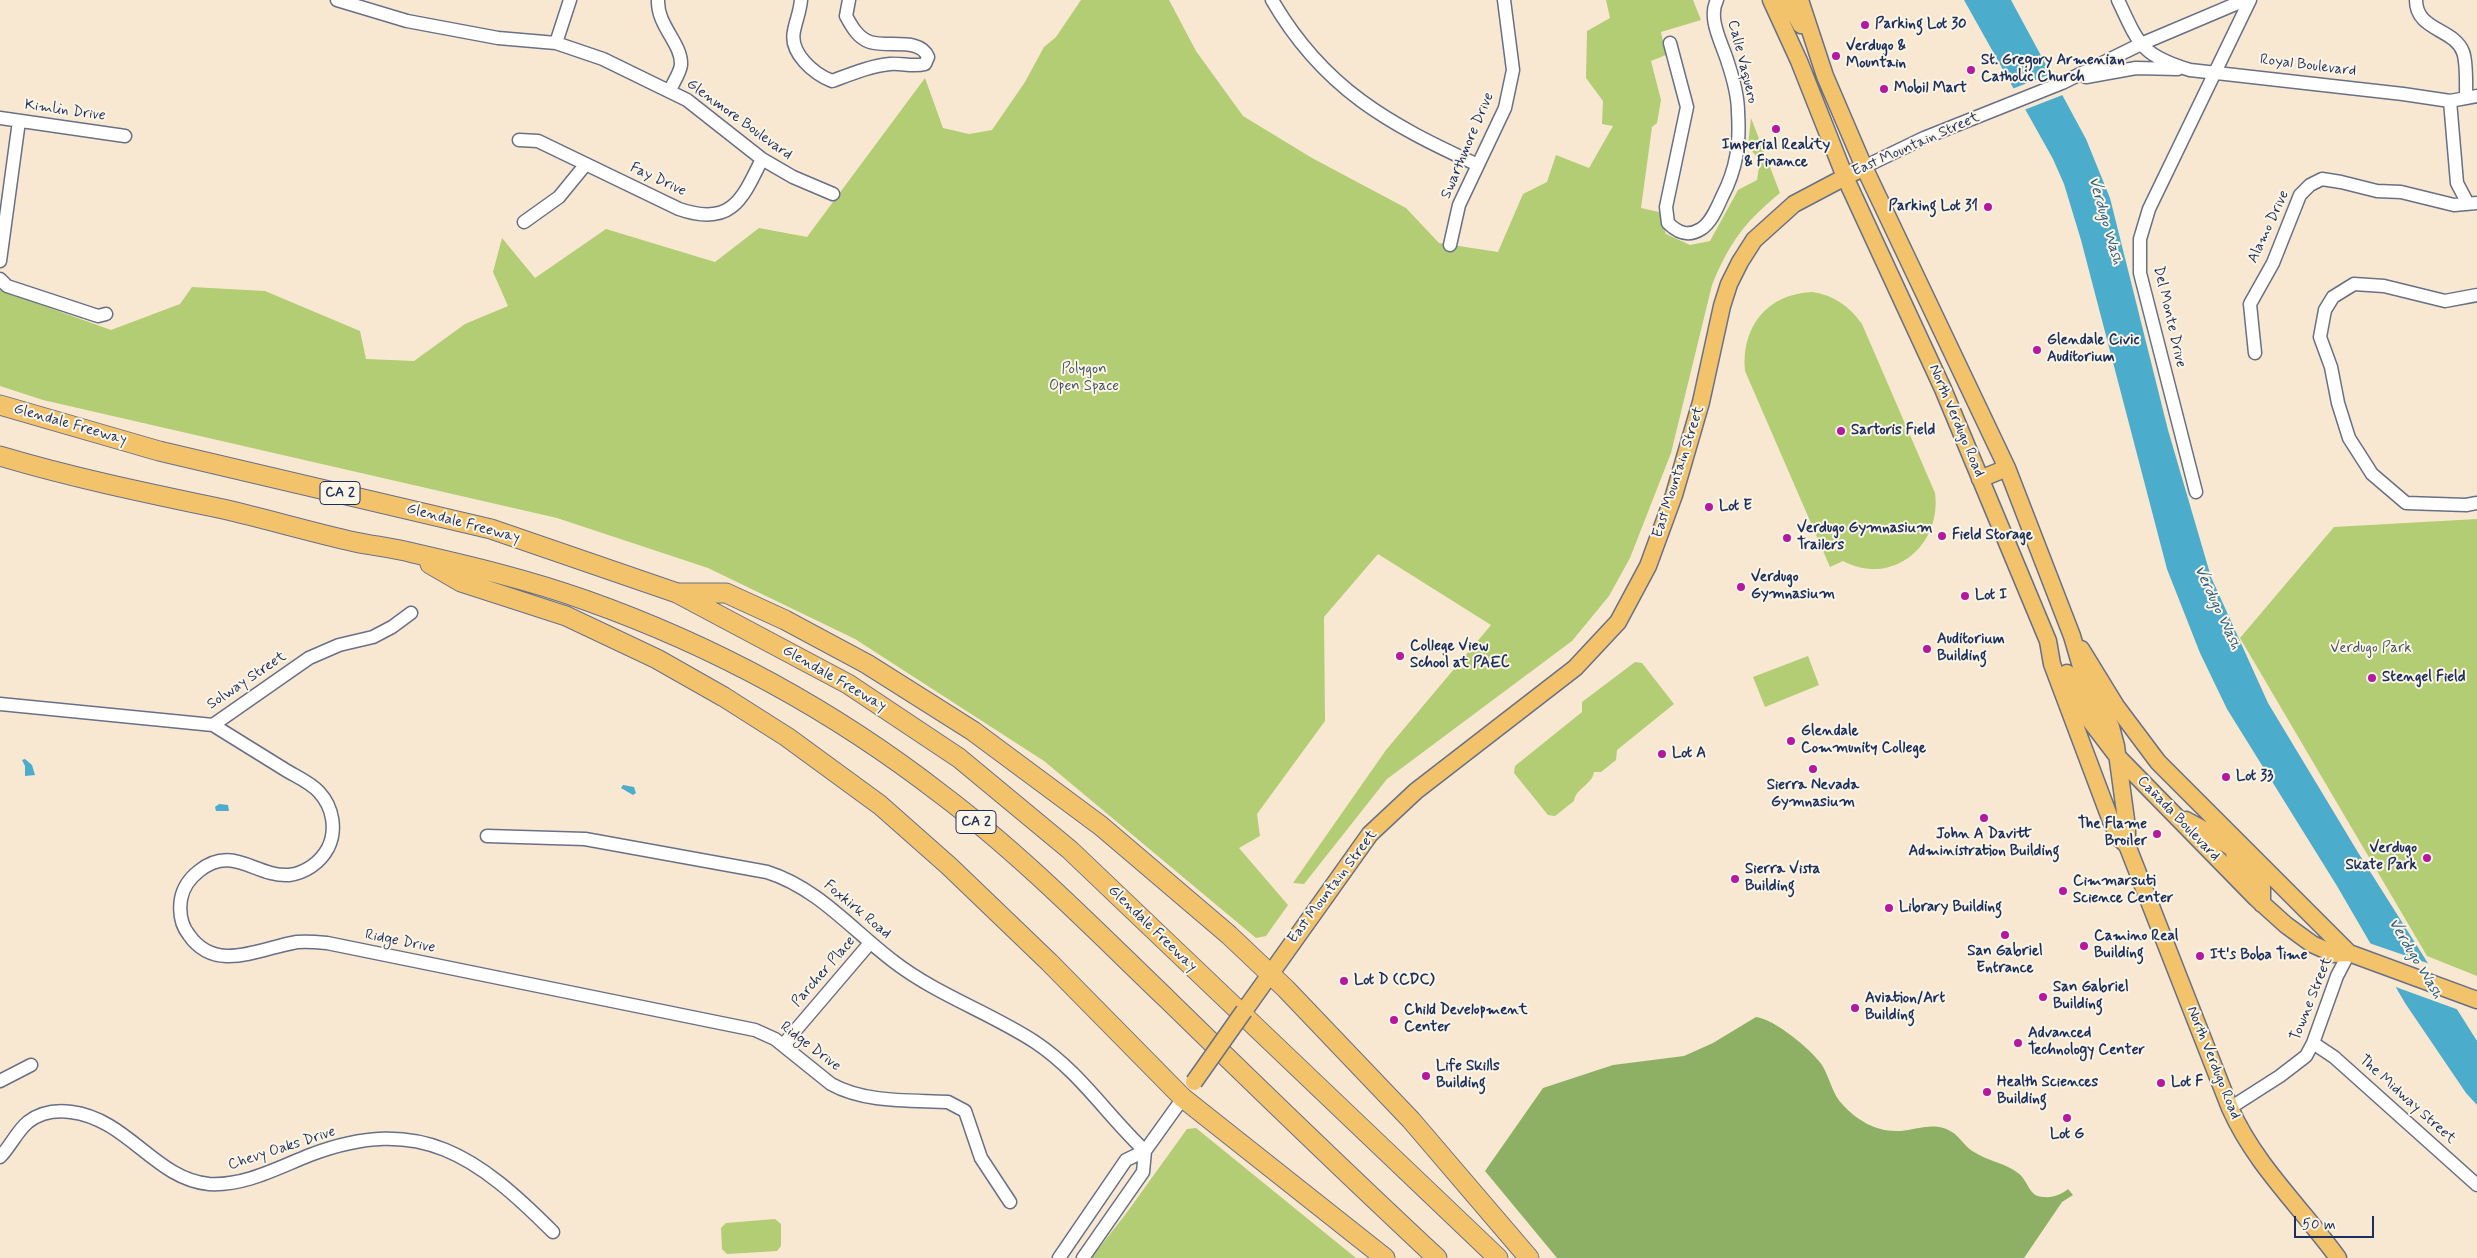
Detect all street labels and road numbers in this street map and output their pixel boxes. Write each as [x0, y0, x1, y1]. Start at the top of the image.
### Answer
street label: Calle Vaquero [1723, 18, 1761, 106]
street label: Royal Boulevard [2259, 51, 2357, 81]
street label: Glenmore Boulevard [682, 75, 796, 165]
street label: Swarthmore Drive [1437, 90, 1499, 202]
street label: Kimlin Drive [23, 96, 107, 126]
street label: East Mountain Street [1849, 109, 1983, 181]
street label: Fay Drive [627, 159, 689, 201]
street label: Alamo Drive [2244, 188, 2294, 266]
street label: Del Monte Drive [2149, 265, 2189, 369]
street label: North Verdugo Road [1924, 362, 1988, 480]
street label: Glendale Freeway [11, 400, 129, 450]
street label: East Mountain Street [1649, 404, 1709, 540]
road number: CA 2 [320, 482, 360, 504]
street label: Glendale Freeway [404, 500, 522, 548]
street label: Glendale Freeway [779, 642, 889, 716]
street label: Solway Street [204, 648, 290, 714]
street label: Cañada Boulevard [2133, 773, 2223, 865]
road number: CA 2 [956, 810, 996, 834]
street label: East Mountain Street [1284, 827, 1382, 947]
street label: Foxkirk Road [820, 877, 894, 943]
street label: Glendale Freeway [1104, 882, 1200, 976]
street label: Ridge Drive [363, 926, 437, 958]
street label: Parcher Place [788, 933, 860, 1011]
street label: Towne Street [2287, 954, 2337, 1044]
street label: North Verdugo Road [2182, 1004, 2244, 1122]
street label: Ridge Drive [776, 1018, 844, 1076]
street label: The Midway Street [2355, 1052, 2459, 1148]
street label: Chevy Oaks Drive [226, 1123, 338, 1175]

